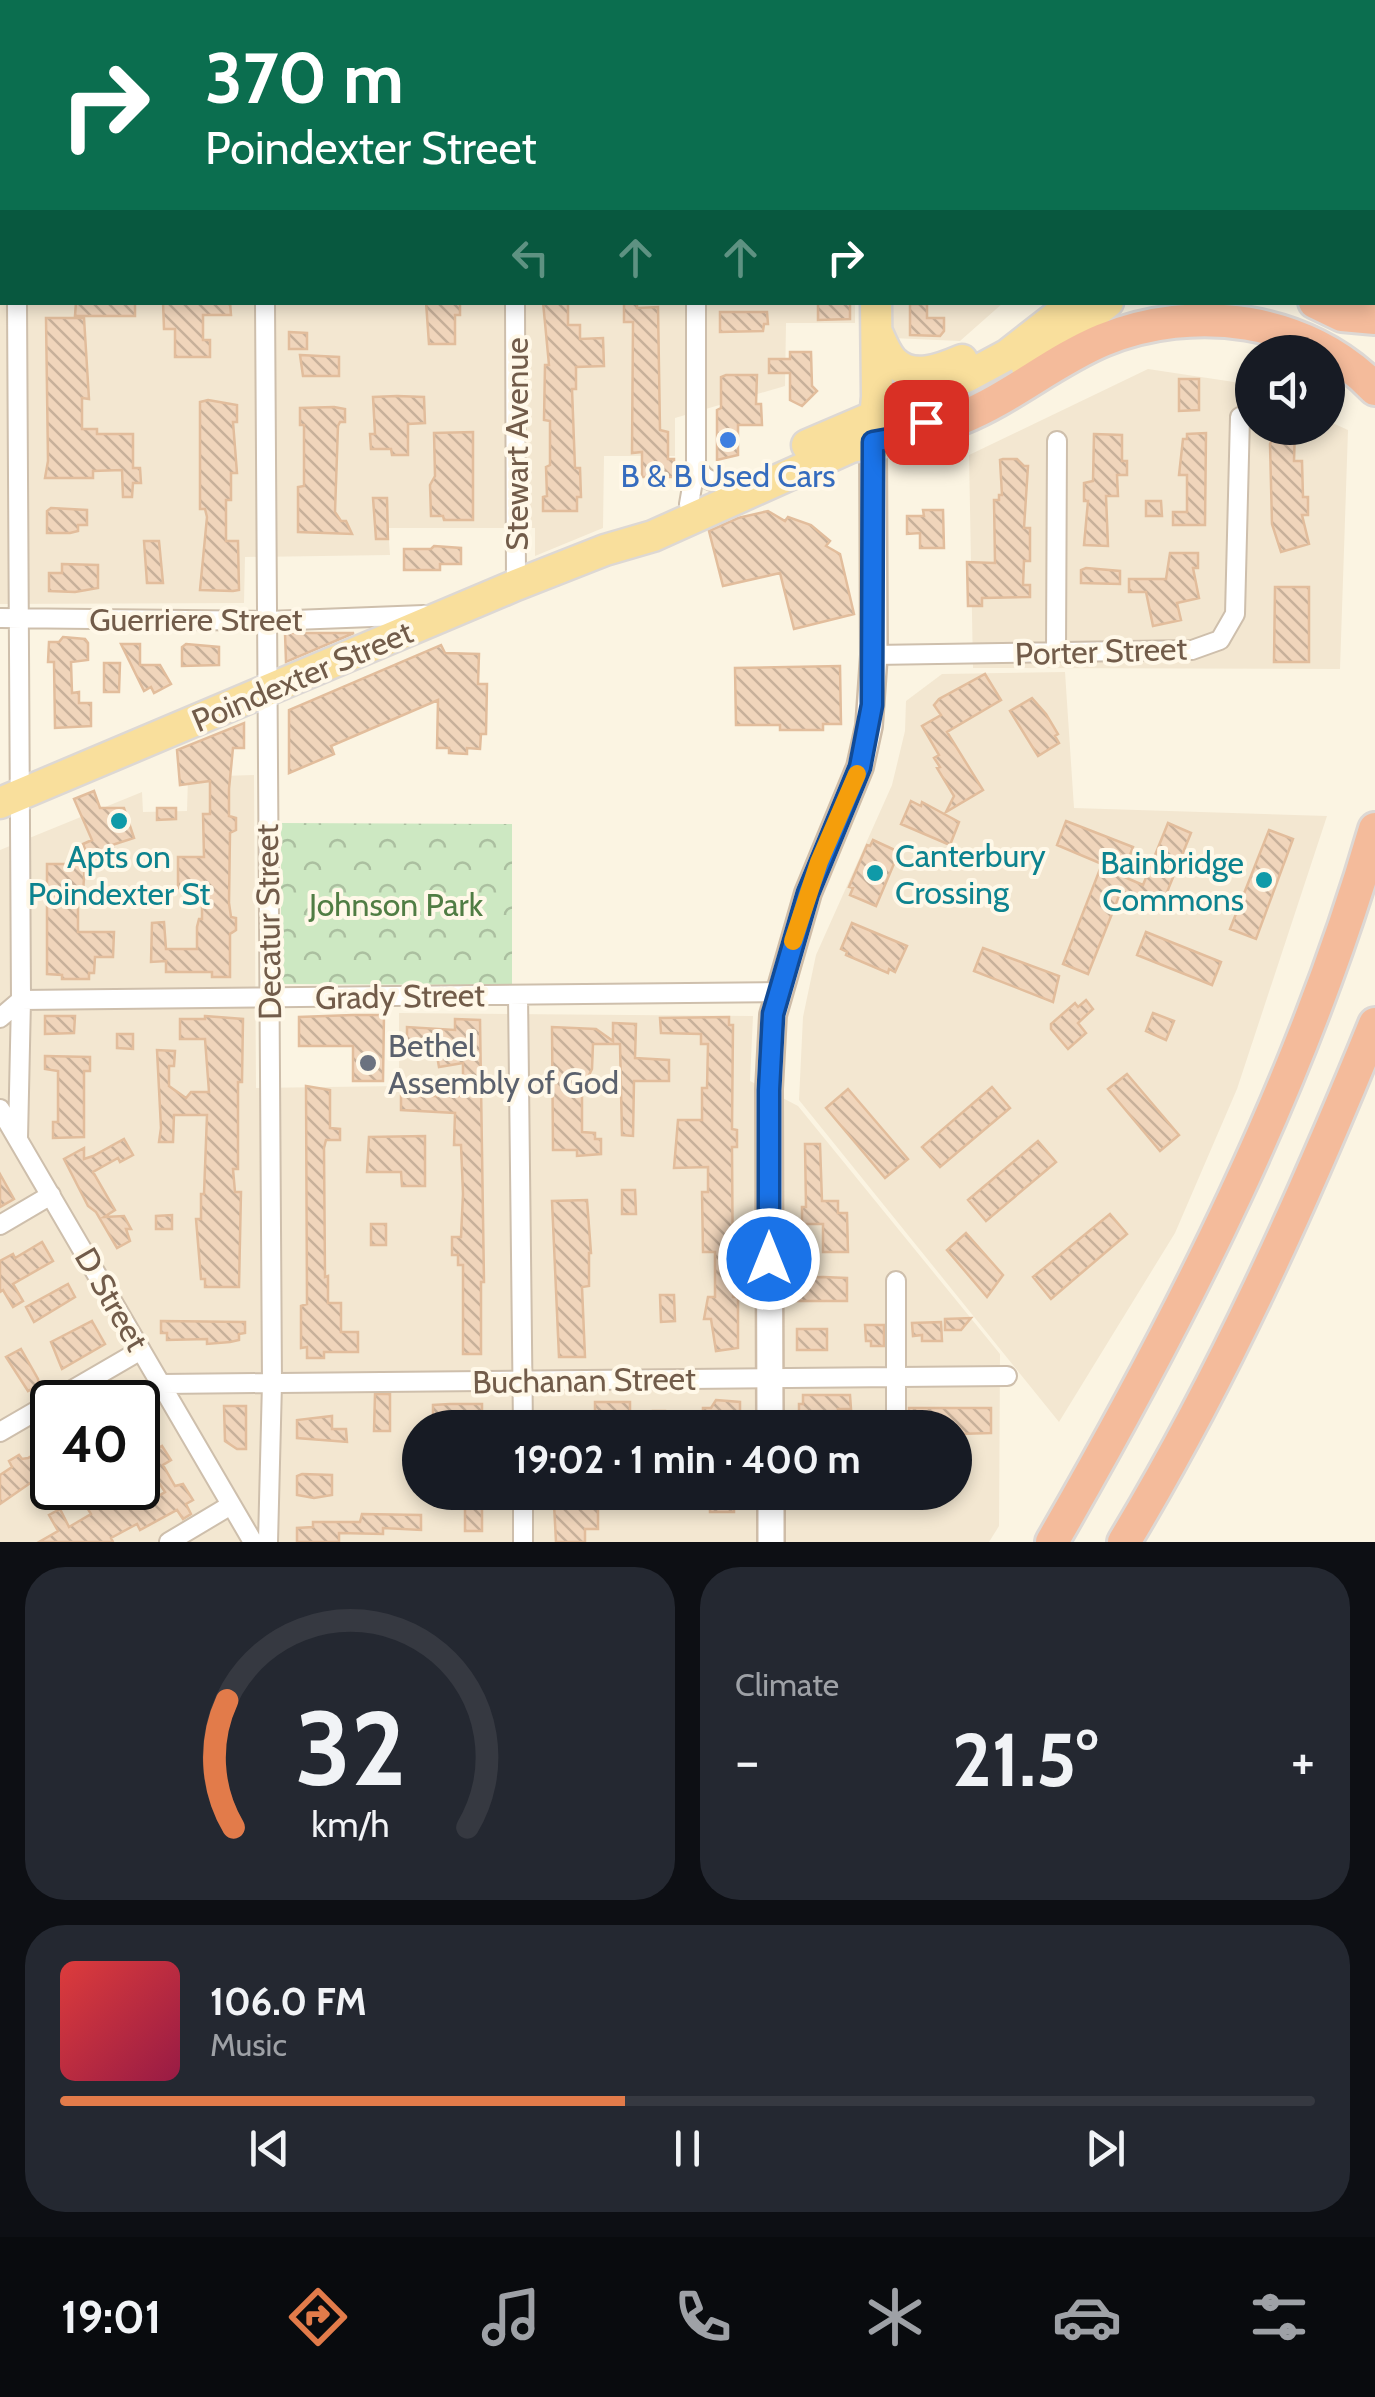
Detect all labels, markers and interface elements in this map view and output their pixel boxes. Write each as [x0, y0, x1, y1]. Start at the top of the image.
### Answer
text: 370 m [205, 35, 404, 121]
icon: right [40, 40, 170, 170]
text: Poindexter Street [205, 121, 537, 175]
icon: left [503, 230, 558, 285]
icon: ahead [608, 230, 663, 285]
icon: ahead [713, 230, 768, 285]
icon: right [818, 230, 873, 285]
map controls [1235, 335, 1345, 445]
button: sound [1235, 335, 1345, 445]
street label: Stewart Avenue [497, 337, 536, 551]
pin [884, 380, 969, 465]
icon: arrive [899, 395, 954, 450]
marker: B & B Used Cars [717, 429, 739, 451]
place label: B & B Used Cars [620, 456, 836, 495]
street label: Guerriere Street [89, 600, 303, 639]
street label: Poindexter Street [186, 612, 418, 740]
street label: Porter Street [1014, 628, 1188, 673]
marker: Apts on Poindexter St [108, 810, 130, 832]
street label: Decatur Street [247, 823, 289, 1020]
place label: Canterbury Crossing [895, 836, 1046, 912]
place label: Apts on Poindexter St [28, 837, 211, 913]
place label: Bainbridge Commons [1100, 843, 1244, 919]
marker: Canterbury Crossing [864, 862, 886, 884]
marker: Bainbridge Commons [1253, 869, 1275, 891]
park label: Johnson Park [308, 885, 484, 924]
street label: Grady Street [315, 975, 486, 1017]
place label: Bethel Assembly of God [388, 1026, 619, 1102]
marker: Bethel Assembly of God [357, 1052, 379, 1074]
position arrow [717, 1207, 821, 1311]
street label: D Street [67, 1240, 157, 1358]
street label: Buchanan Street [472, 1359, 696, 1401]
speed limit sign: 40 [30, 1380, 160, 1510]
text: 19:02 · 1 min · 400 m [513, 1436, 861, 1483]
text: Climate [735, 1665, 839, 1704]
text: 32 [294, 1685, 406, 1811]
text: 21.5° [952, 1714, 1098, 1805]
text: − [735, 1727, 759, 1794]
text: + [1291, 1727, 1315, 1794]
text: km/h [311, 1803, 389, 1846]
text: 106.0 FM [210, 1978, 367, 2025]
text: Music [210, 2025, 287, 2064]
icon: previous [242, 2121, 297, 2176]
icon: pause [660, 2121, 715, 2176]
icon: next [1078, 2121, 1133, 2176]
icon: directions [283, 2282, 353, 2352]
icon: music [476, 2282, 546, 2352]
icon: phone [668, 2282, 738, 2352]
icon: climate [860, 2282, 930, 2352]
icon: car [1052, 2282, 1122, 2352]
icon: filters [1244, 2282, 1314, 2352]
text: 19:01 [61, 2290, 161, 2344]

